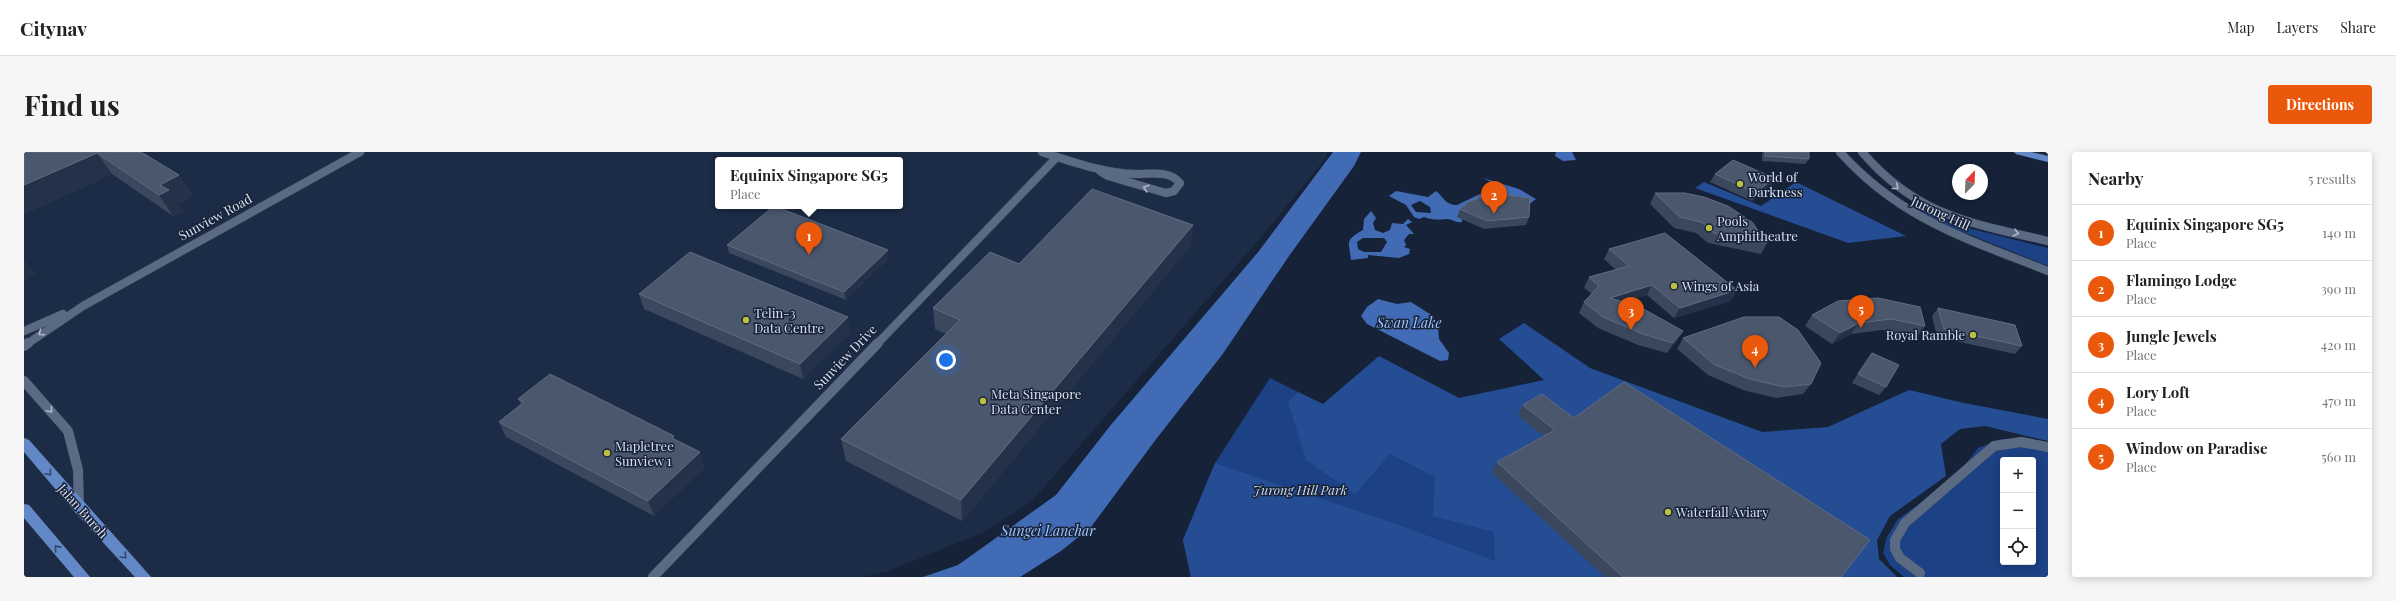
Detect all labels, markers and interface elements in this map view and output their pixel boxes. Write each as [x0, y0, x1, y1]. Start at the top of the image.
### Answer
text: Citynav [20, 15, 87, 41]
text: Map [2227, 18, 2255, 37]
text: Layers [2277, 18, 2318, 37]
text: Share [2340, 18, 2376, 37]
button: Directions [2268, 85, 2372, 124]
text: Find us [24, 86, 120, 123]
popup [715, 157, 903, 209]
north arrow [1952, 164, 1988, 200]
text: Equinix Singapore SG5 [730, 165, 888, 185]
text: Nearby [2088, 167, 2143, 189]
place label: World of Darkness [1747, 168, 1803, 200]
text: 5 results [2308, 170, 2356, 187]
marker: World of Darkness [1735, 179, 1745, 189]
pin: 2 [1481, 181, 1507, 214]
one-way arrow [1892, 182, 1899, 189]
one-way arrow [1143, 184, 1150, 193]
text: Place [730, 185, 761, 202]
street label: Sunview Road [175, 189, 255, 244]
street label: Jurong Hill [1908, 191, 1974, 234]
place label: Pools Amphitheatre [1716, 212, 1798, 244]
text: Equinix Singapore SG5 [2126, 214, 2284, 234]
pin: 1 [796, 222, 822, 255]
marker: Pools Amphitheatre [1704, 223, 1714, 233]
text: 1 [2099, 224, 2103, 241]
text: 140 m [2322, 224, 2356, 241]
one-way arrow [2013, 229, 2020, 237]
text: Place [2126, 234, 2157, 251]
text: Flamingo Lodge [2126, 270, 2237, 290]
place label: Wings of Asia [1681, 277, 1760, 294]
text: 2 [2098, 280, 2104, 297]
text: 390 m [2321, 280, 2356, 297]
marker: Wings of Asia [1669, 281, 1679, 291]
text: Place [2126, 290, 2157, 307]
pin: 5 [1848, 295, 1874, 328]
pin: 3 [1618, 297, 1644, 330]
place label: Telin-3 Data Centre [754, 304, 824, 336]
water label: Swan Lake [1375, 313, 1442, 332]
marker: Telin-3 Data Centre [741, 315, 751, 325]
street label: Sunview Drive [809, 320, 880, 393]
place label: Royal Ramble [1886, 326, 1965, 343]
text: Jungle Jewels [2126, 326, 2217, 346]
one-way arrow [39, 328, 46, 335]
marker: Royal Ramble [1968, 330, 1978, 340]
pin: 4 [1742, 335, 1768, 368]
text: 3 [2098, 336, 2104, 353]
text: 420 m [2321, 336, 2356, 353]
text: Place [2126, 346, 2157, 363]
your location [936, 350, 956, 370]
text: Lory Loft [2126, 382, 2190, 402]
place label: Meta Singapore Data Center [991, 385, 1082, 417]
text: 4 [2098, 392, 2104, 409]
text: 470 m [2322, 392, 2356, 409]
marker: Meta Singapore Data Center [978, 396, 988, 406]
text: Place [2126, 402, 2157, 419]
one-way arrow [45, 406, 52, 413]
place label: Mapletree Sunview 1 [615, 437, 674, 469]
text: Window on Paradise [2126, 438, 2268, 458]
marker: Mapletree Sunview 1 [602, 448, 612, 458]
text: 5 [2098, 448, 2104, 465]
text: 560 m [2321, 448, 2356, 465]
map controls [2000, 457, 2036, 565]
button: + [2000, 457, 2036, 493]
text: Place [2126, 458, 2157, 475]
one-way arrow [45, 468, 52, 476]
street label: Jalan Buroh [54, 479, 112, 542]
park label: Jurong Hill Park [1253, 481, 1347, 498]
button: − [2000, 493, 2036, 529]
place label: Waterfall Aviary [1675, 503, 1769, 520]
marker: Waterfall Aviary [1663, 507, 1673, 517]
water label: Sungei Lanchar [1000, 521, 1096, 540]
button: locate [2000, 529, 2036, 565]
one-way arrow [54, 545, 62, 553]
one-way arrow [120, 551, 127, 559]

